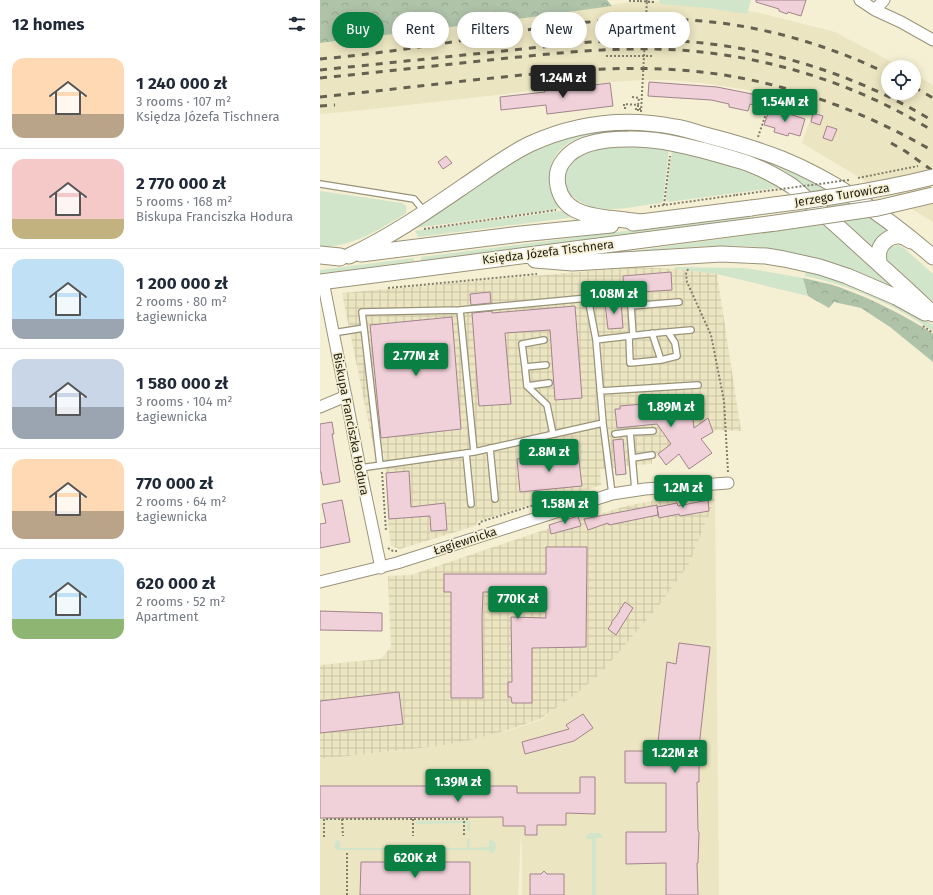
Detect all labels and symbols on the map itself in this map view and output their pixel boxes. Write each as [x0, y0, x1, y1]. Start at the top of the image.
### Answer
pin: 1.24M zł [522, 65, 604, 99]
pin: 1.54M zł [744, 89, 826, 123]
street label: Jerzego Turowicza [794, 181, 890, 209]
street label: Księdza Józefa Tischnera [481, 237, 615, 267]
pin: 1.08M zł [573, 281, 655, 315]
pin: 2.77M zł [375, 343, 457, 377]
street label: Biskupa Franciszka Hodura [330, 351, 372, 497]
pin: 1.89M zł [630, 394, 712, 428]
pin: 2.8M zł [512, 439, 586, 473]
pin: 1.2M zł [646, 475, 720, 509]
pin: 1.58M zł [524, 491, 606, 525]
street label: Łagiewnicka [432, 524, 498, 558]
pin: 770K zł [481, 586, 555, 620]
pin: 1.22M zł [634, 740, 716, 774]
pin: 1.39M zł [417, 769, 499, 803]
pin: 620K zł [378, 845, 452, 879]

